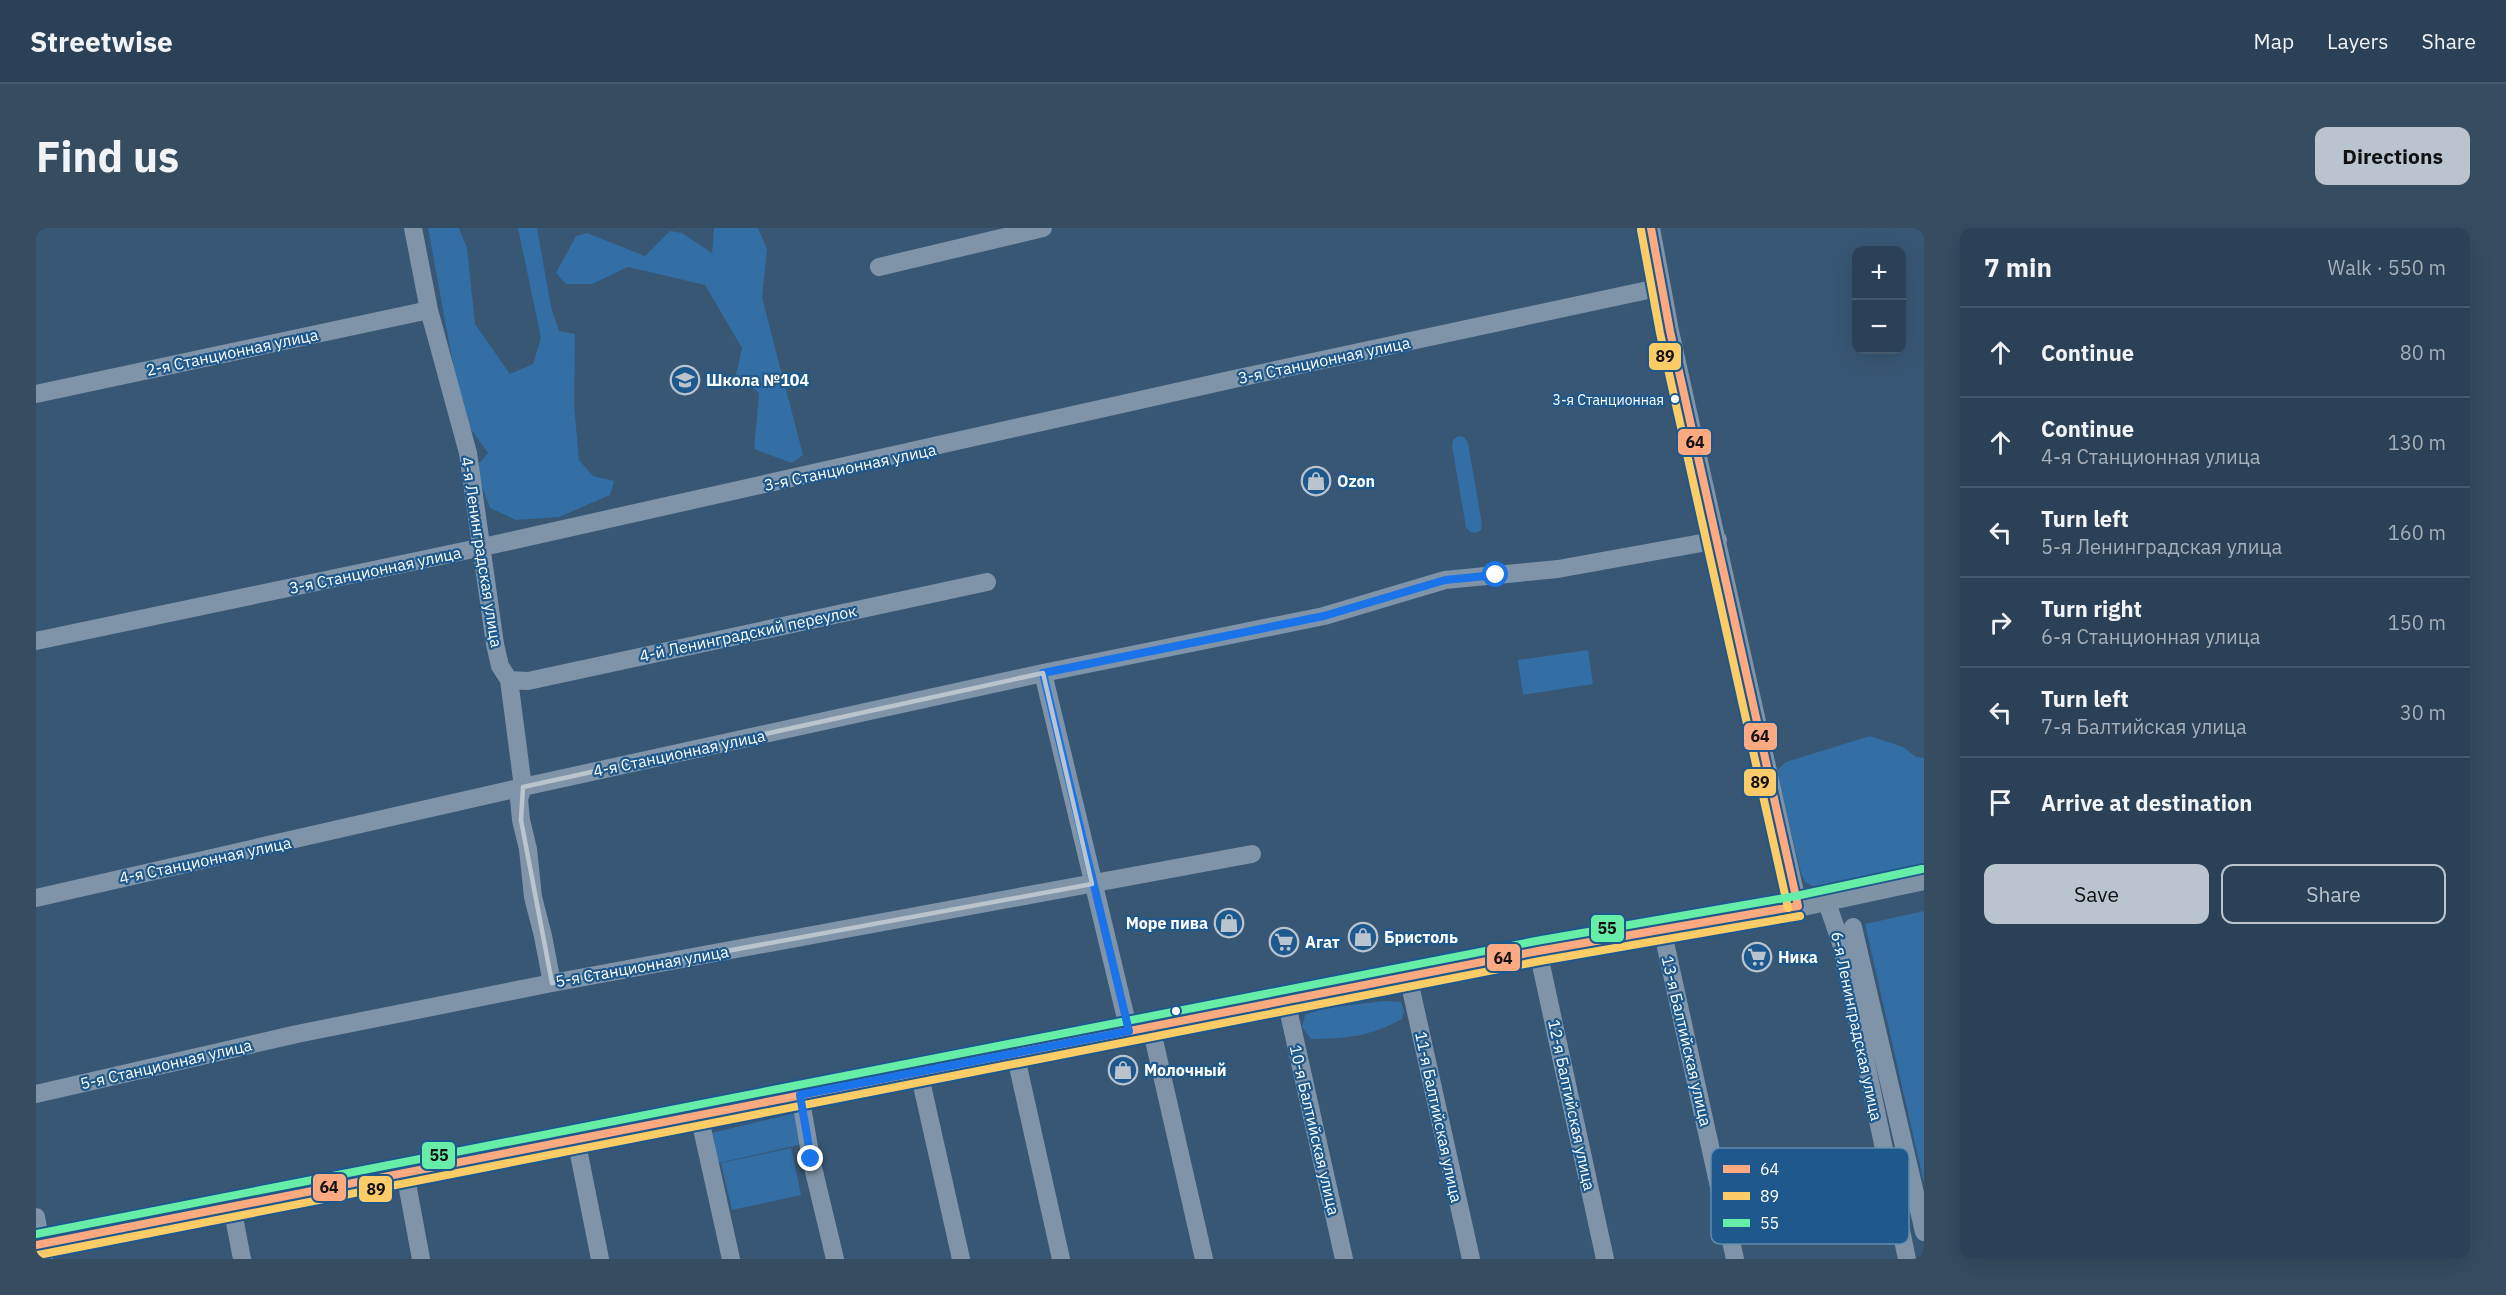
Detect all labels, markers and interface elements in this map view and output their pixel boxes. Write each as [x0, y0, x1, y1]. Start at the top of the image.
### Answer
text: Streetwise [30, 23, 173, 60]
text: Map [2254, 27, 2294, 55]
text: Layers [2327, 27, 2389, 55]
text: Share [2422, 27, 2476, 55]
button: Directions [2315, 127, 2470, 185]
text: Find us [36, 129, 179, 184]
map controls [1852, 246, 1906, 354]
button: + [1852, 246, 1906, 300]
text: 7 min [1984, 250, 2052, 284]
text: Walk · 550 m [2328, 254, 2446, 281]
button: − [1852, 300, 1906, 354]
street label: 2-я Станционная улица [144, 324, 320, 380]
street label: 3-я Станционная улица [1236, 332, 1412, 388]
icon: ahead [1984, 336, 2017, 369]
text: Continue [2041, 338, 2134, 367]
text: 80 m [2400, 339, 2446, 366]
line badge: 89 [1648, 342, 1682, 371]
text: 89 [1655, 346, 1675, 366]
school or university icon: Школа №104 [669, 364, 701, 396]
place label: Школа №104 [706, 370, 809, 390]
place label: 3-я Станционная [1552, 391, 1664, 409]
marker: 3-я Станционная [1669, 393, 1681, 405]
text: Continue [2041, 414, 2134, 443]
icon: ahead [1984, 426, 2017, 459]
line badge: 64 [1677, 428, 1712, 456]
text: 130 m [2388, 429, 2446, 456]
text: 64 [1685, 432, 1705, 452]
street label: 3-я Станционная улица [762, 439, 938, 495]
text: 4-я Станционная улица [2041, 443, 2260, 470]
street label: 4-я Ленинградская улица [457, 455, 507, 649]
shop icon: Ozon [1300, 465, 1332, 497]
place label: Ozon [1337, 471, 1375, 491]
text: Turn left [2041, 504, 2129, 533]
icon: left [1984, 516, 2017, 549]
text: 160 m [2388, 519, 2446, 546]
text: 5-я Ленинградская улица [2041, 533, 2282, 560]
street label: 3-я Станционная улица [287, 542, 463, 598]
route start [1482, 561, 1508, 587]
text: Turn right [2041, 594, 2142, 623]
street label: 4-й Ленинградский переулок [637, 600, 859, 666]
icon: right [1984, 606, 2017, 639]
text: 150 m [2388, 609, 2446, 636]
text: 6-я Станционная улица [2041, 623, 2260, 650]
text: Turn left [2041, 684, 2129, 713]
icon: left [1984, 696, 2017, 729]
text: 30 m [2400, 699, 2446, 726]
text: 7-я Балтийская улица [2041, 713, 2247, 740]
line badge: 64 [1743, 722, 1778, 751]
street label: 4-я Станционная улица [591, 725, 767, 781]
text: 64 [1750, 726, 1770, 746]
line badge: 89 [1743, 768, 1777, 797]
text: 89 [1750, 772, 1770, 792]
icon: arrive [1984, 786, 2017, 819]
text: Arrive at destination [2041, 788, 2252, 817]
street label: 4-я Станционная улица [117, 832, 293, 888]
button: Save [1984, 864, 2209, 924]
button: Share [2221, 864, 2446, 924]
shop icon: Море пива [1213, 907, 1245, 939]
place label: Море пива [1126, 913, 1208, 933]
line badge: 55 [1590, 914, 1625, 943]
text: 55 [1597, 918, 1617, 938]
shop icon: Бристоль [1347, 921, 1379, 953]
supermarket icon: Агат [1268, 926, 1300, 958]
place label: Бристоль [1384, 927, 1458, 947]
street label: 6-я Ленинградская улица [1827, 930, 1887, 1123]
place label: Агат [1305, 932, 1340, 952]
street label: 5-я Станционная улица [554, 941, 731, 991]
supermarket icon: Ника [1741, 941, 1773, 973]
line badge: 64 [1486, 943, 1521, 972]
place label: Ника [1778, 947, 1818, 967]
text: 64 [1493, 948, 1513, 968]
street label: 13-я Балтийская улица [1658, 954, 1716, 1129]
unlabelled marker [1170, 1005, 1182, 1017]
street label: 12-я Балтийская улица [1544, 1018, 1600, 1193]
street label: 11-я Балтийская улица [1411, 1030, 1467, 1205]
street label: 5-я Станционная улица [78, 1034, 254, 1093]
street label: 10-я Балтийская улица [1286, 1043, 1344, 1218]
shop icon: Молочный [1107, 1054, 1139, 1086]
place label: Молочный [1144, 1060, 1227, 1080]
line badge: 55 [421, 1141, 456, 1170]
text: 55 [429, 1145, 449, 1165]
route end [797, 1145, 823, 1171]
legend [1711, 1148, 1909, 1244]
text: 64 [1760, 1159, 1779, 1179]
line badge: 64 [312, 1173, 347, 1202]
line badge: 89 [358, 1175, 393, 1203]
text: 64 [319, 1177, 339, 1197]
text: 89 [366, 1179, 386, 1199]
text: 89 [1760, 1186, 1779, 1206]
text: 55 [1760, 1213, 1779, 1233]

